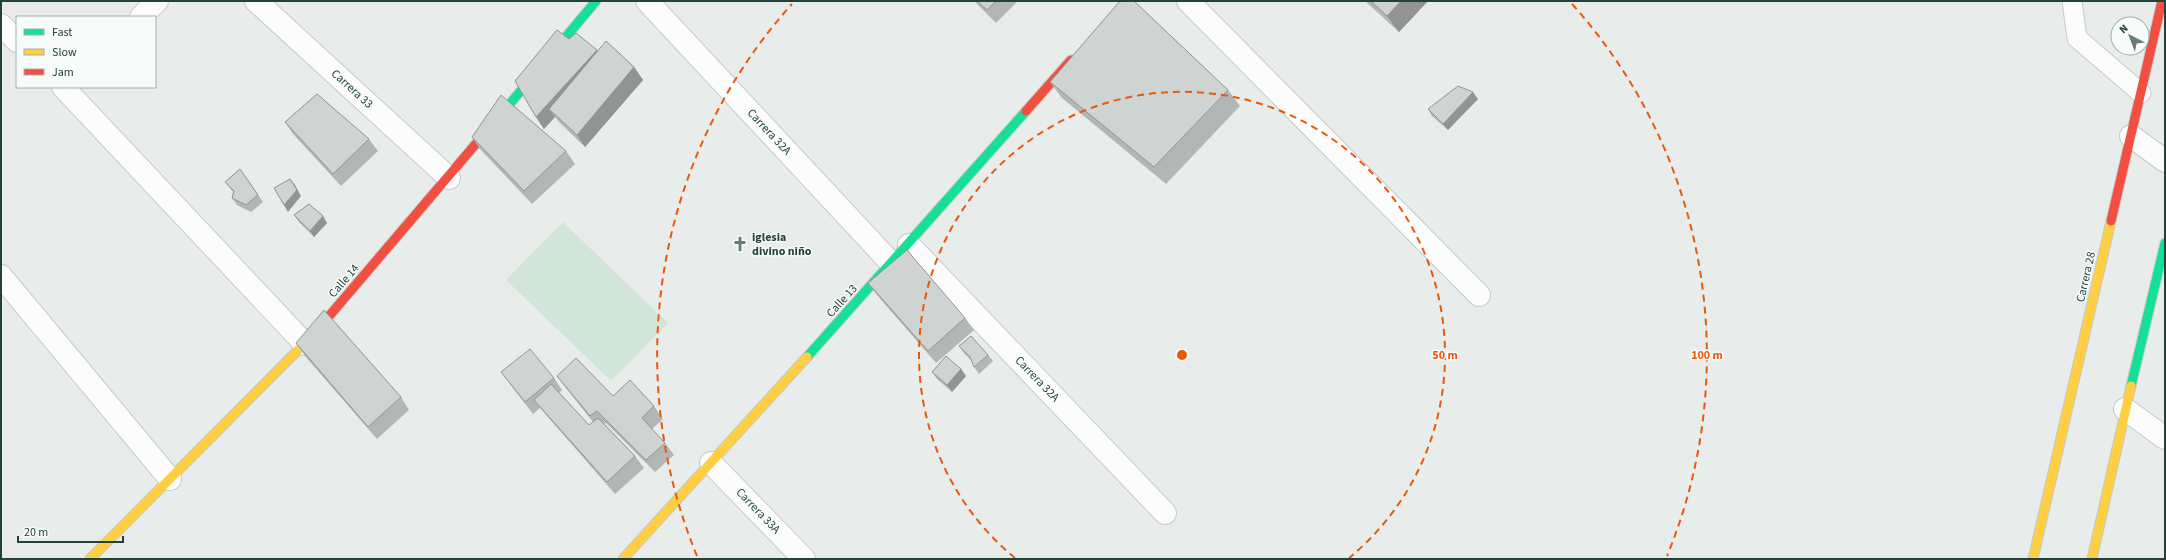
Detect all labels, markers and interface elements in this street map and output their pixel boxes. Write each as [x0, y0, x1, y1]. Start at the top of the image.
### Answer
legend [16, 16, 156, 88]
north arrow [2110, 16, 2150, 56]
text: N [2116, 21, 2131, 37]
text: Fast [52, 24, 72, 41]
text: Slow [52, 44, 77, 61]
text: Jam [52, 64, 74, 81]
street label: Carrera 33 [327, 66, 377, 113]
street label: Carrera 32A [743, 105, 795, 159]
place label: iglesia divino niño [752, 229, 812, 260]
church icon: iglesia divino niño [731, 235, 749, 253]
street label: Carrera 28 [2072, 250, 2100, 304]
street label: Calle 14 [325, 261, 363, 301]
street label: Calle 13 [823, 281, 861, 321]
text: 50 m [1432, 347, 1458, 364]
text: 100 m [1691, 347, 1723, 364]
centre of rings [1175, 348, 1189, 362]
street label: Carrera 32A [1011, 352, 1064, 406]
street label: Carrera 33A [732, 484, 785, 538]
scale bar [18, 518, 123, 544]
text: 20 m [24, 524, 48, 541]

